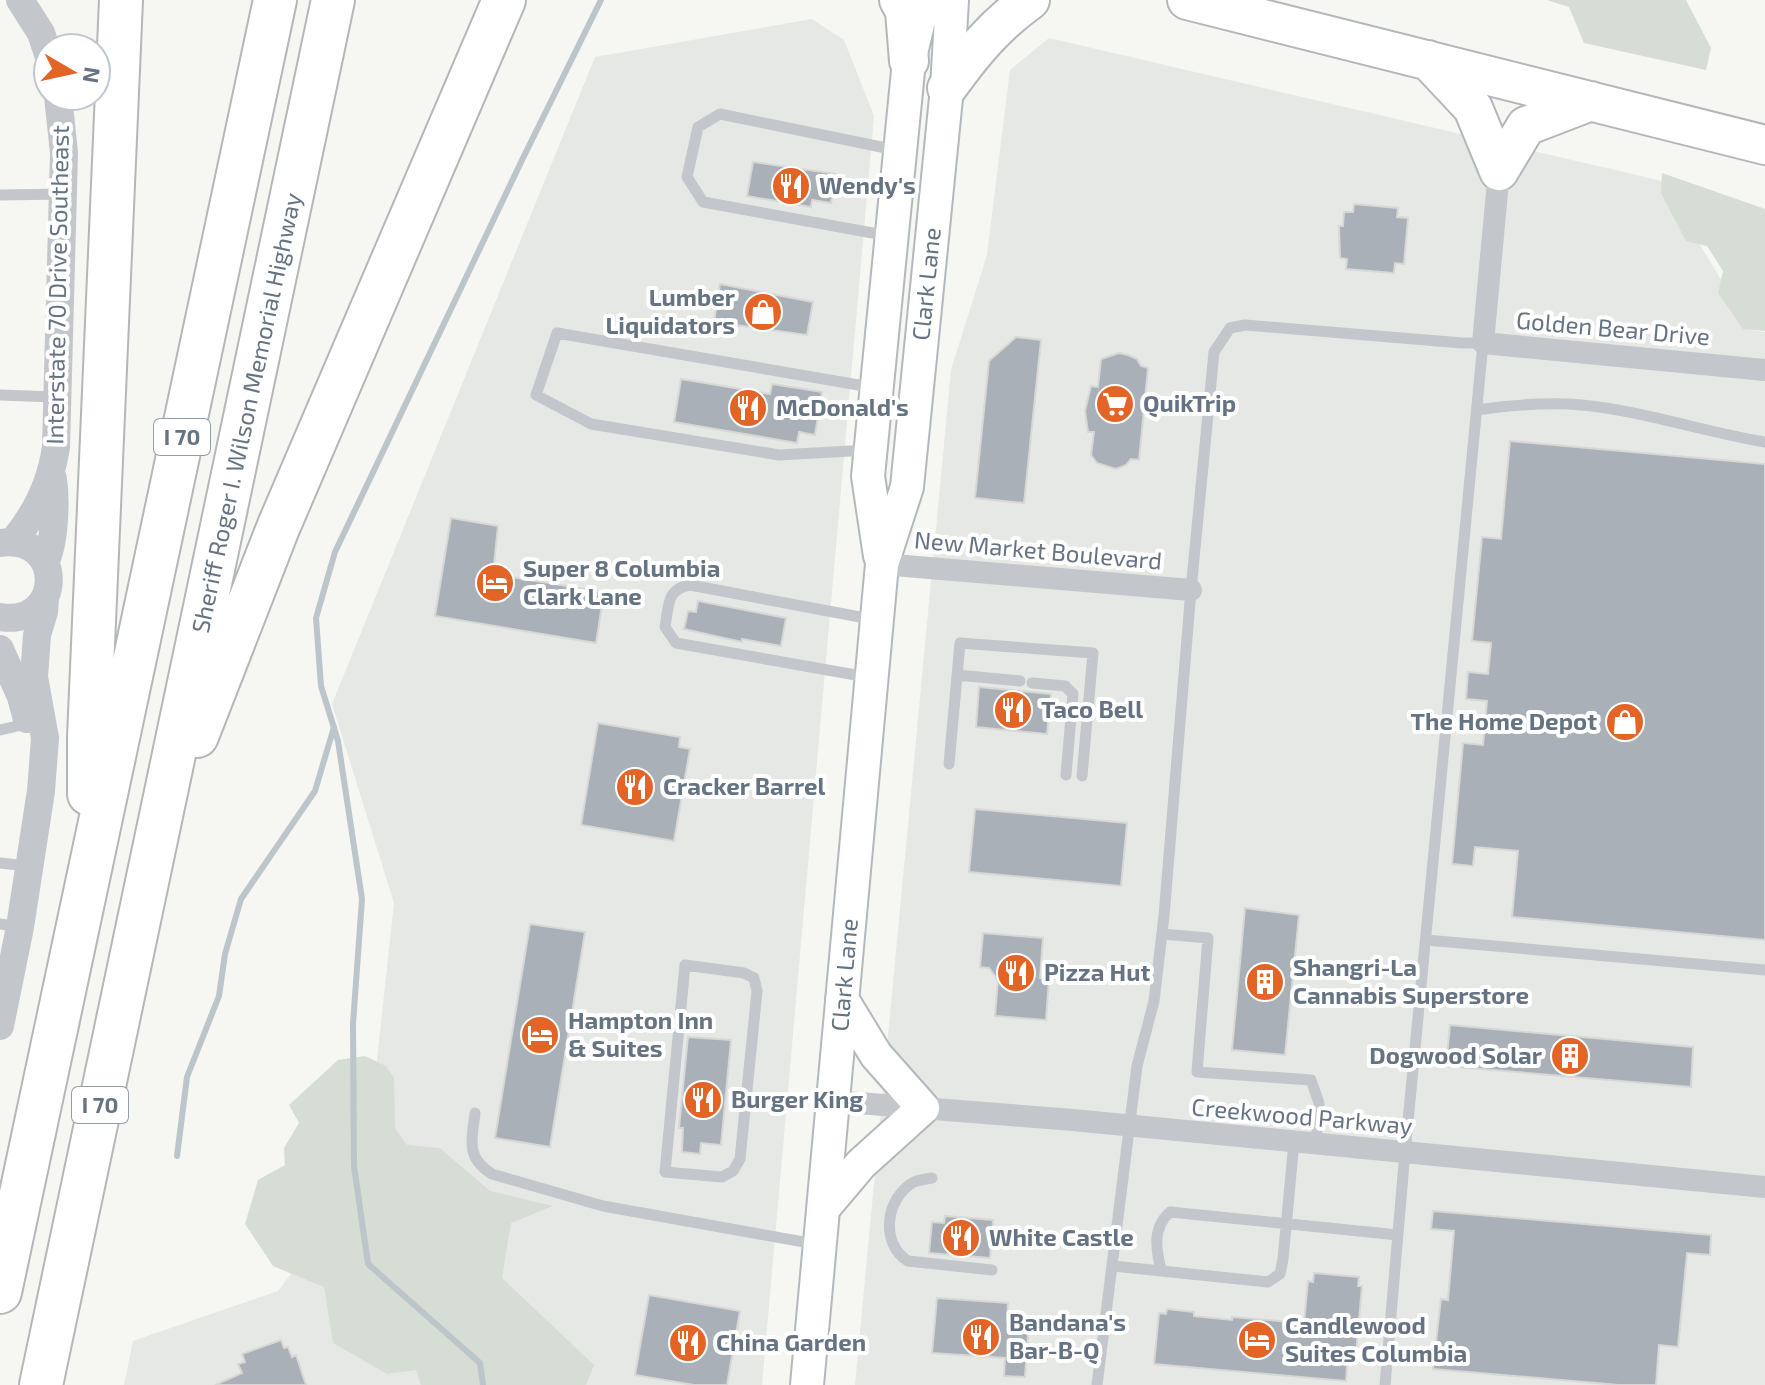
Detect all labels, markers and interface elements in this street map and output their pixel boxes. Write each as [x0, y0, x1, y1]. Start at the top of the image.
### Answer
north arrow [32, 32, 112, 112]
text: N [79, 65, 107, 85]
street label: Interstate 70 Drive Southeast [39, 125, 74, 445]
restaurant icon: Wendy's [770, 165, 812, 207]
place label: Wendy's [819, 170, 916, 199]
street label: Sheriff Roger I. Wilson Memorial Highway [185, 190, 306, 635]
street label: Clark Lane [905, 226, 946, 342]
place label: Lumber Liquidators [605, 282, 736, 339]
shop icon: Lumber Liquidators [742, 291, 784, 333]
street label: Golden Bear Drive [1515, 305, 1711, 350]
supermarket icon: QuikTrip [1094, 383, 1136, 425]
restaurant icon: McDonald's [727, 387, 769, 429]
place label: QuikTrip [1143, 388, 1236, 418]
place label: McDonald's [776, 392, 909, 421]
road number: I 70 [154, 419, 210, 455]
street label: New Market Boulevard [913, 524, 1163, 575]
place label: Super 8 Columbia Clark Lane [523, 553, 720, 610]
hotel icon: Super 8 Columbia Clark Lane [474, 562, 516, 604]
restaurant icon: Taco Bell [992, 689, 1034, 731]
place label: Taco Bell [1041, 694, 1143, 723]
shop icon: The Home Depot [1604, 701, 1646, 743]
place label: The Home Depot [1411, 706, 1597, 735]
restaurant icon: Cracker Barrel [614, 766, 656, 808]
place label: Cracker Barrel [663, 771, 826, 800]
street label: Clark Lane [824, 917, 863, 1033]
restaurant icon: Pizza Hut [995, 952, 1037, 994]
place label: Shangri-La Cannabis Superstore [1293, 952, 1529, 1009]
place label: Pizza Hut [1044, 957, 1150, 986]
building icon: Shangri-La Cannabis Superstore [1244, 961, 1286, 1003]
place label: Hampton Inn & Suites [568, 1005, 713, 1062]
hotel icon: Hampton Inn & Suites [519, 1014, 561, 1056]
building icon: Dogwood Solar [1549, 1035, 1591, 1077]
place label: Dogwood Solar [1369, 1040, 1543, 1069]
restaurant icon: Burger King [682, 1079, 724, 1121]
place label: Burger King [731, 1084, 863, 1113]
road number: I 70 [72, 1087, 128, 1123]
street label: Creekwood Parkway [1190, 1091, 1414, 1140]
restaurant icon: White Castle [940, 1217, 982, 1259]
place label: White Castle [989, 1222, 1134, 1251]
place label: Bandana's Bar-B-Q [1009, 1307, 1126, 1365]
place label: Candlewood Suites Columbia [1285, 1310, 1467, 1367]
restaurant icon: Bandana's Bar-B-Q [960, 1316, 1002, 1358]
hotel icon: Candlewood Suites Columbia [1236, 1319, 1278, 1361]
restaurant icon: China Garden [667, 1322, 709, 1364]
place label: China Garden [716, 1327, 866, 1356]

